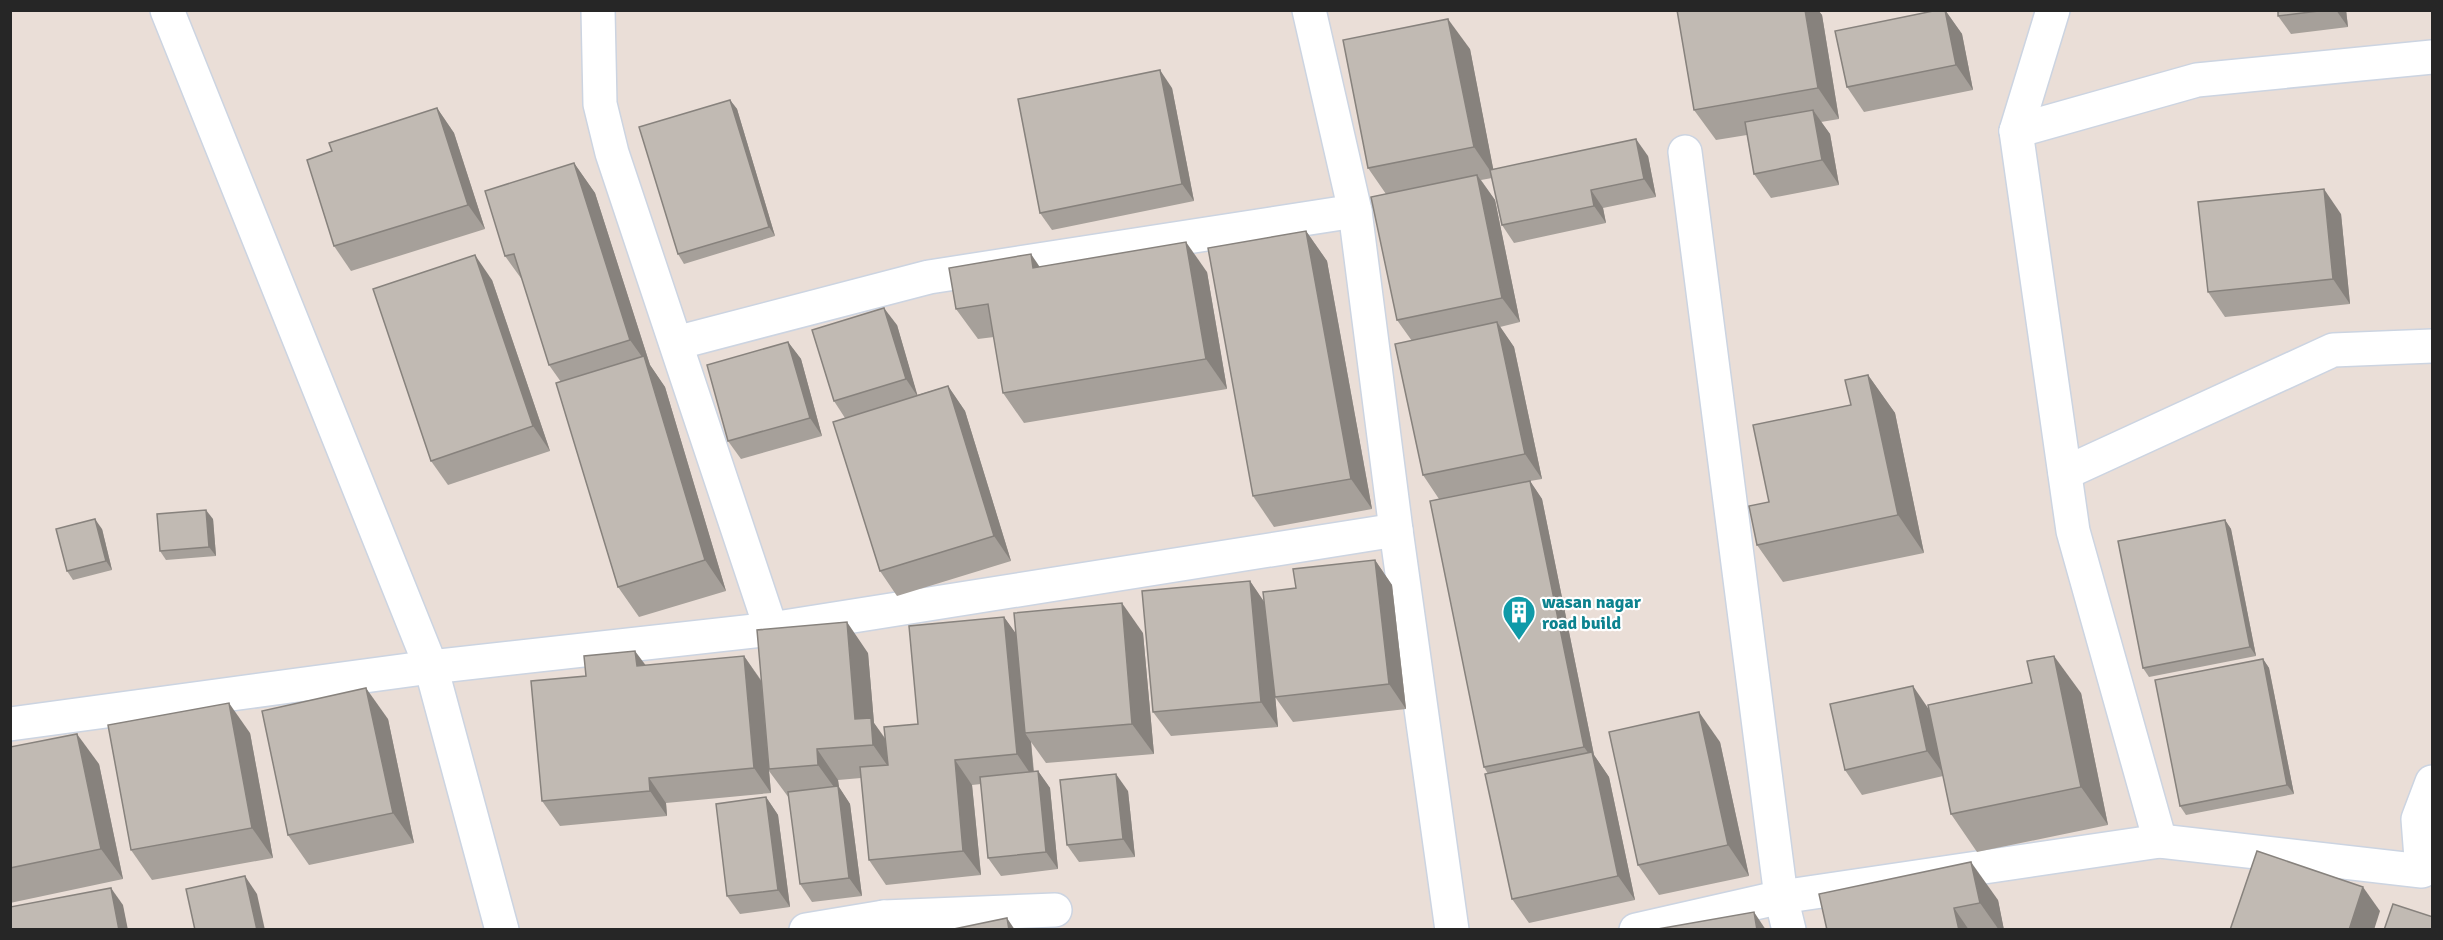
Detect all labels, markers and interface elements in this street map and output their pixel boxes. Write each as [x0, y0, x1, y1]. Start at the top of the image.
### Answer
place label: wasan nagar road build [1542, 591, 1642, 634]
building icon: wasan nagar road build [1501, 594, 1537, 641]

